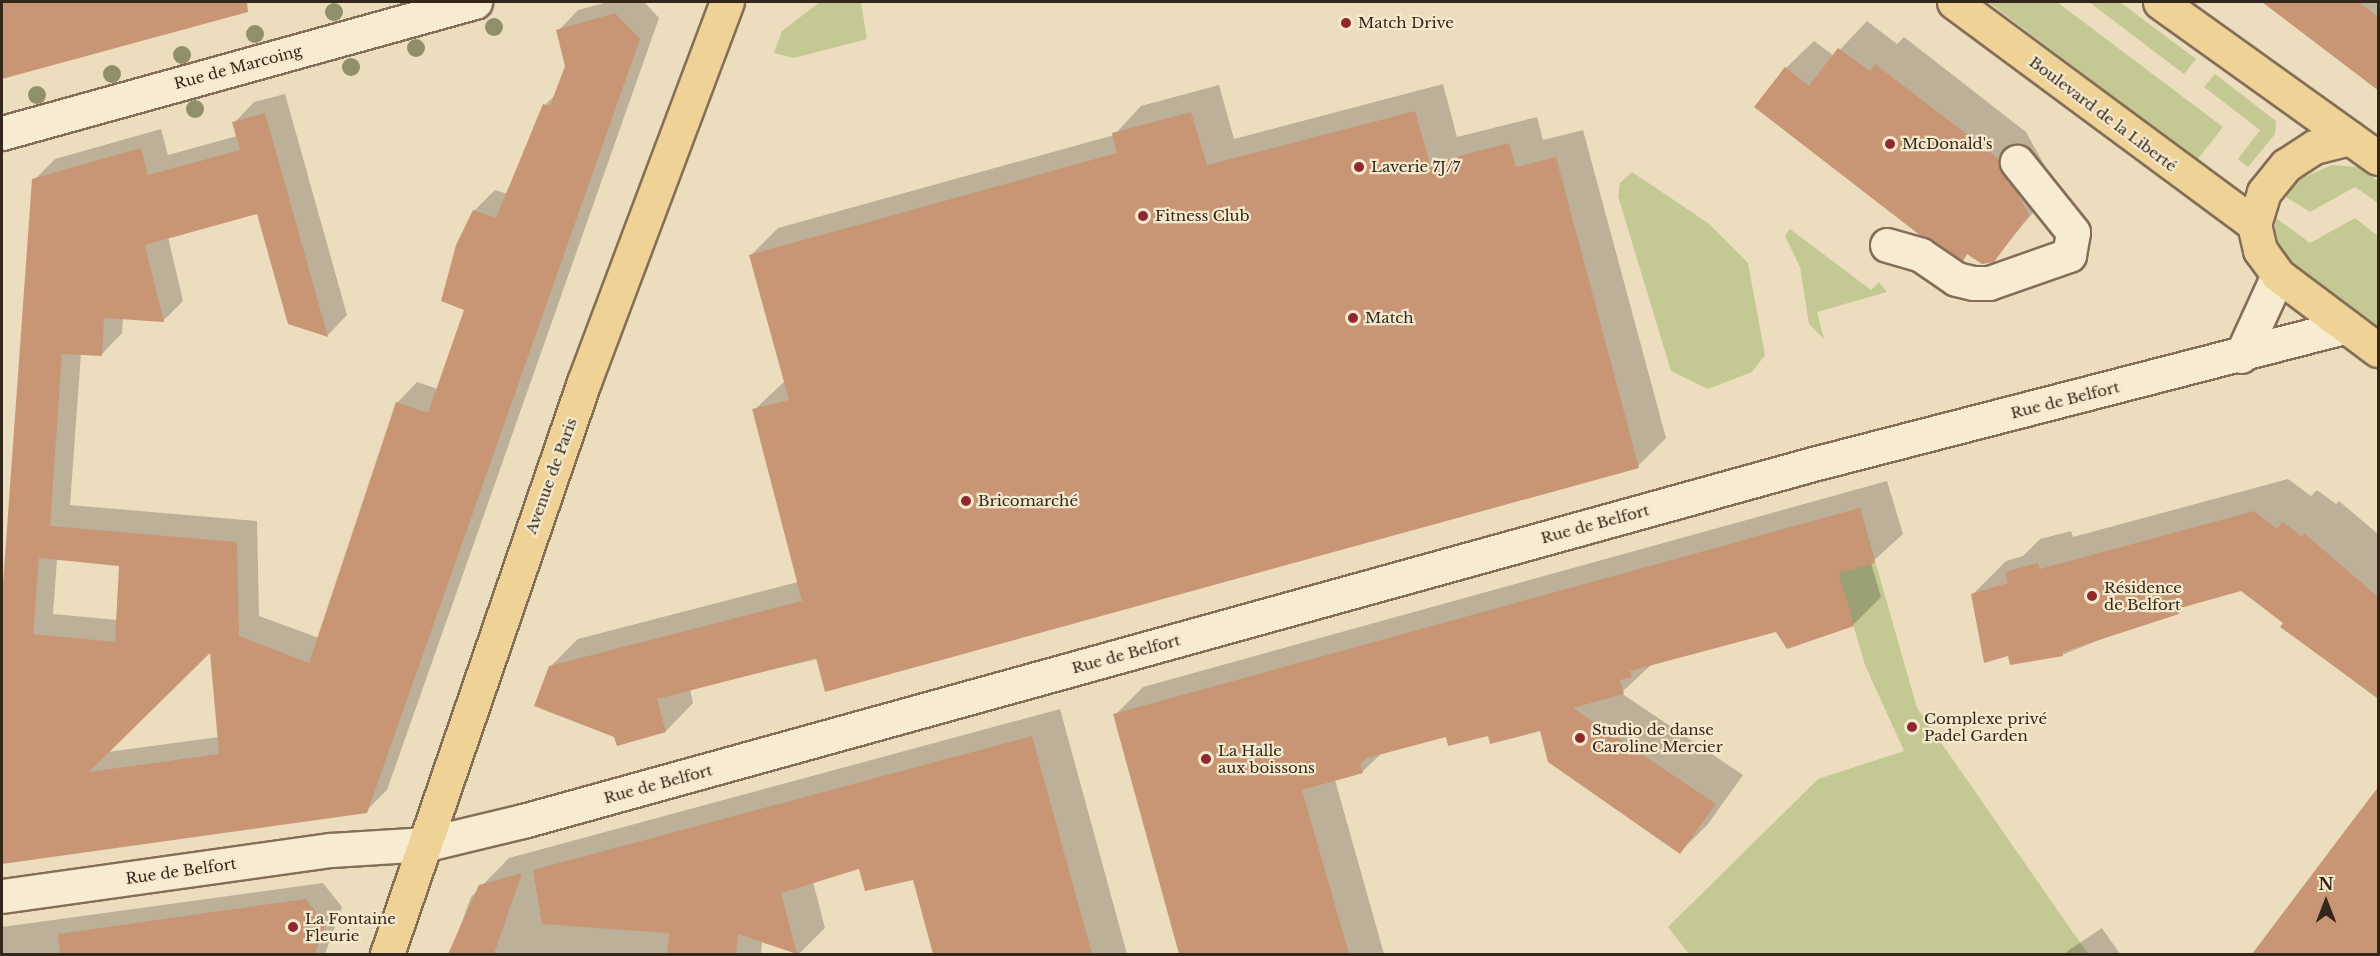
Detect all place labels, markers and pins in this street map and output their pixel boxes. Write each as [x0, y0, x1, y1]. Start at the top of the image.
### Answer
place label: Match Drive [1358, 14, 1454, 32]
marker: Match Drive [1339, 16, 1353, 30]
place label: McDonald's [1902, 135, 1993, 153]
marker: McDonald's [1883, 137, 1897, 151]
place label: Laverie 7J/7 [1371, 158, 1460, 176]
marker: Laverie 7J/7 [1352, 160, 1366, 174]
place label: Fitness Club [1155, 207, 1249, 225]
marker: Fitness Club [1136, 209, 1150, 223]
place label: Match [1365, 309, 1414, 327]
marker: Match [1346, 311, 1360, 325]
place label: Bricomarché [978, 492, 1078, 510]
marker: Bricomarché [959, 494, 973, 508]
place label: Résidence de Belfort [2104, 578, 2182, 613]
marker: Résidence de Belfort [2085, 589, 2099, 603]
place label: Complexe privé Padel Garden [1924, 709, 2047, 744]
place label: Studio de danse Caroline Mercier [1592, 720, 1723, 755]
marker: Complexe privé Padel Garden [1905, 720, 1919, 734]
marker: Studio de danse Caroline Mercier [1573, 731, 1587, 745]
place label: La Halle aux boissons [1218, 741, 1315, 776]
marker: La Halle aux boissons [1199, 752, 1213, 766]
place label: La Fontaine Fleurie [305, 909, 396, 944]
marker: La Fontaine Fleurie [286, 920, 300, 934]

